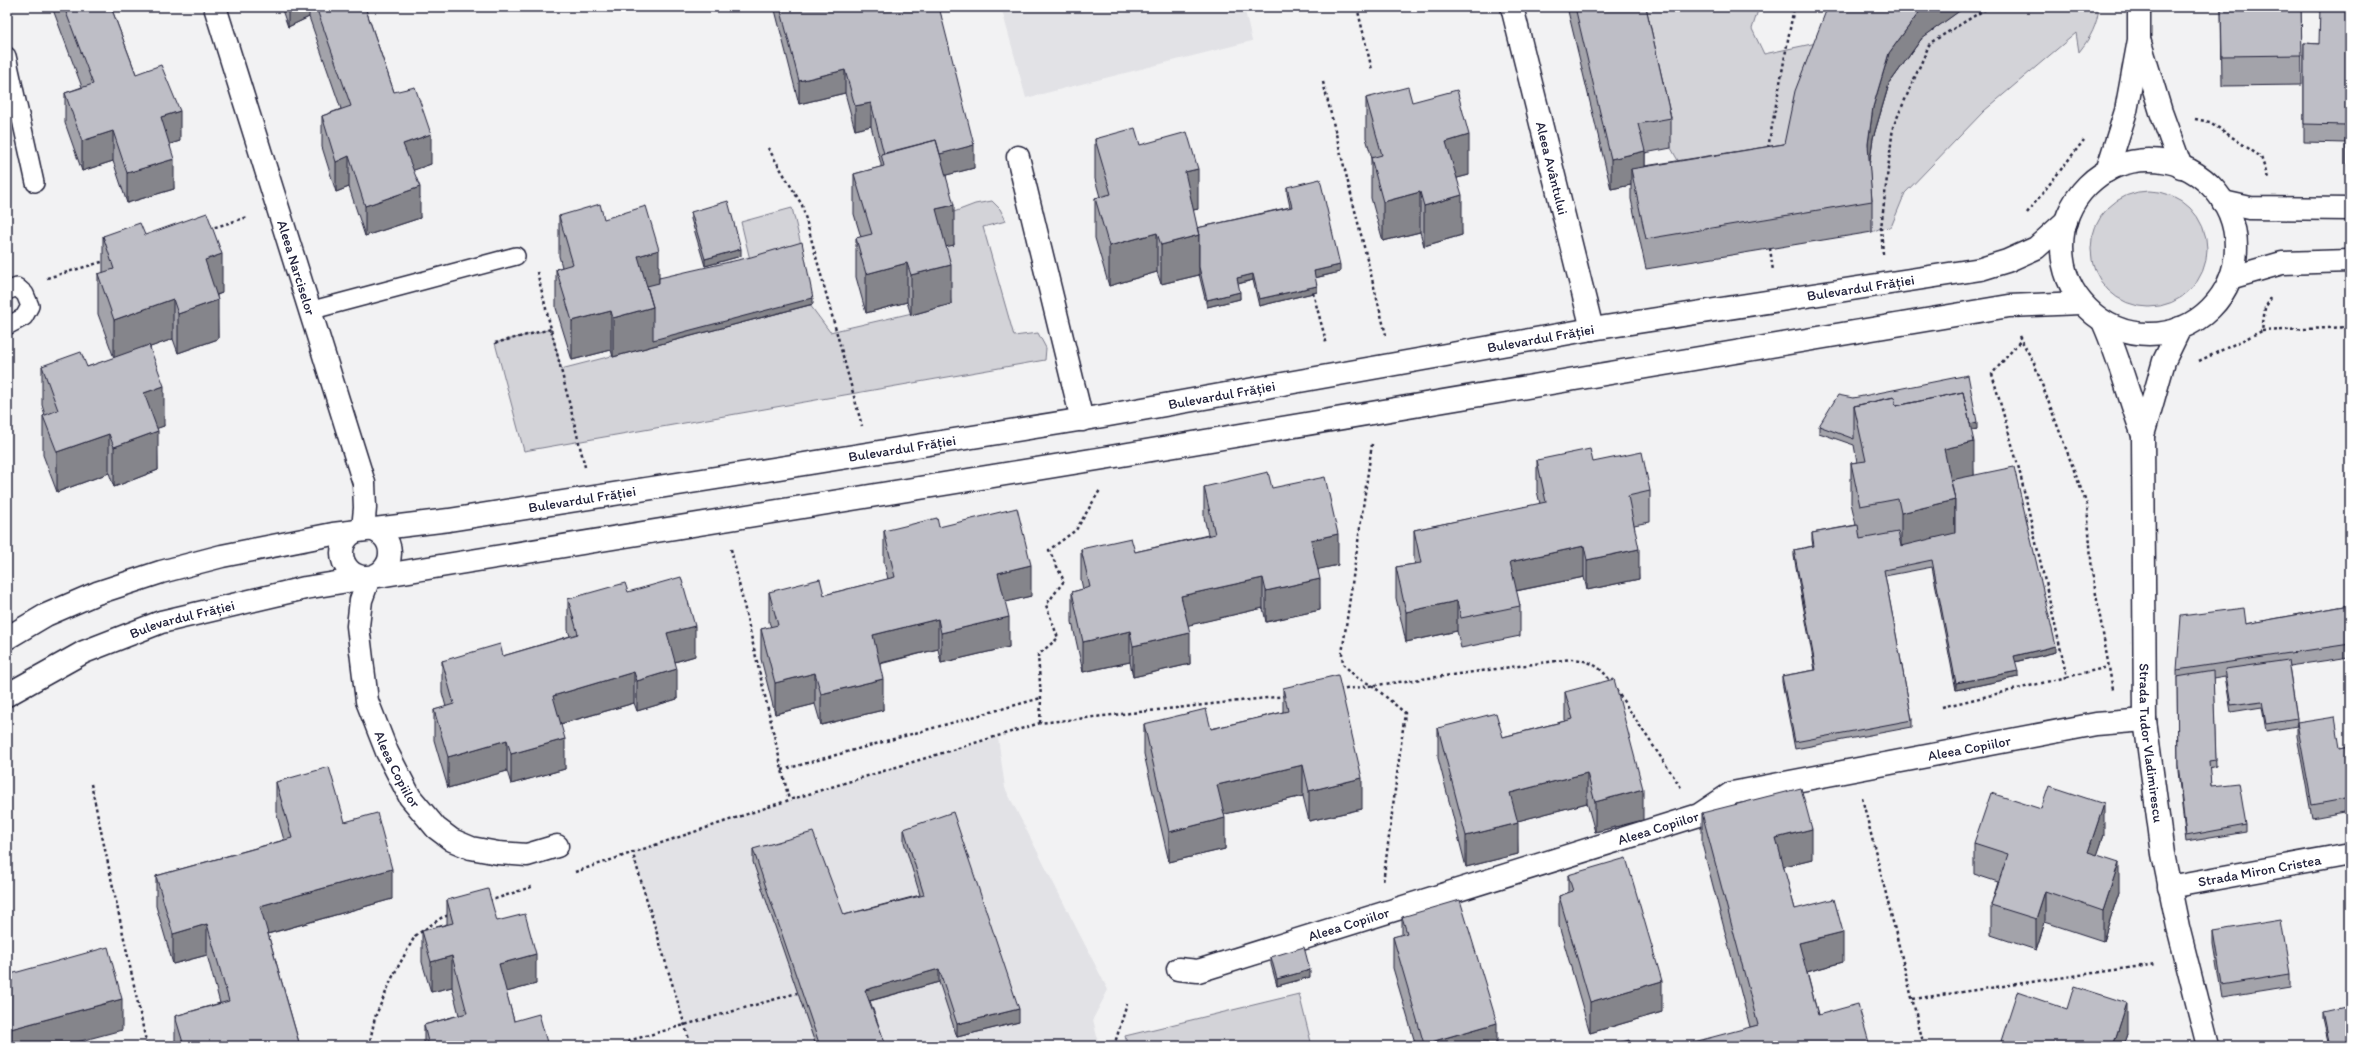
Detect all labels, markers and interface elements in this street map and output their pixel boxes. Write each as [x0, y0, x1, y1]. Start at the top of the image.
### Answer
street label: Aleea Avântului [1532, 120, 1571, 217]
street label: Aleea Narciselor [273, 218, 319, 318]
street label: Bulevardul Frăției [1806, 271, 1916, 305]
street label: Bulevardul Frăției [1486, 321, 1595, 356]
street label: Bulevardul Frăției [1167, 378, 1277, 413]
street label: Bulevardul Frăției [847, 432, 957, 466]
street label: Bulevardul Frăției [527, 483, 637, 516]
street label: Bulevardul Frăției [127, 597, 236, 642]
street label: Strada Tudor Vladimirescu [2136, 663, 2167, 824]
street label: Aleea Copiilor [371, 729, 424, 812]
street label: Aleea Copiilor [1926, 732, 2013, 765]
street label: Aleea Copiilor [1616, 807, 1701, 849]
street label: Strada Miron Cristea [2197, 851, 2323, 891]
street label: Aleea Copiilor [1306, 904, 1392, 945]

